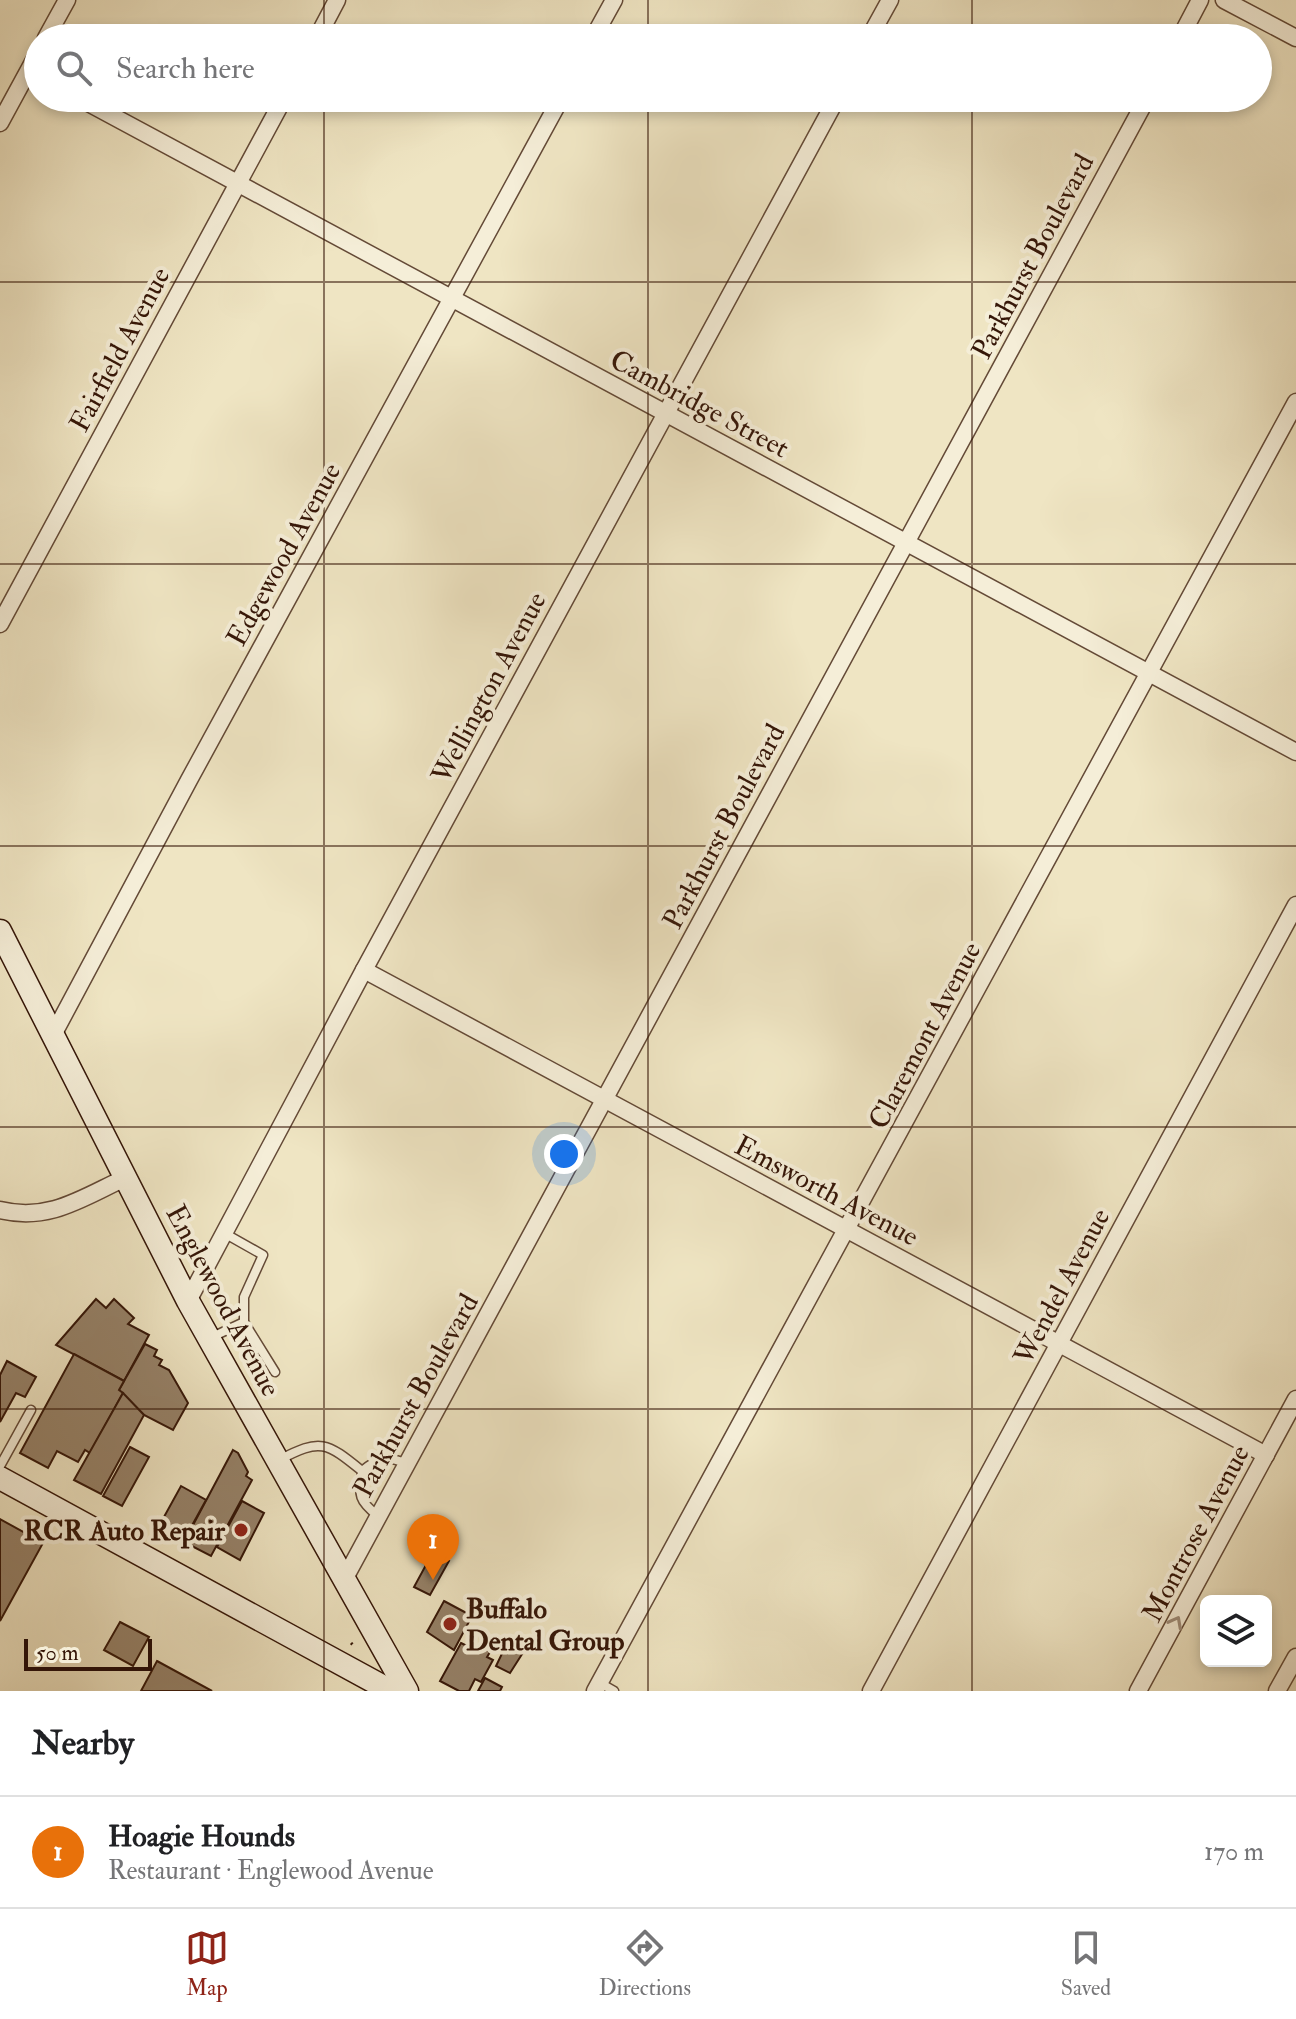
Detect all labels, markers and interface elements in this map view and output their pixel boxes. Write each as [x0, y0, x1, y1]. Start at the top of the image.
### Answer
search box [24, 24, 1272, 112]
icon: search [52, 46, 96, 90]
text: Search here [116, 50, 255, 87]
street label: Parkhurst Boulevard [964, 148, 1102, 365]
street label: Fairfield Avenue [62, 261, 178, 438]
street label: Cambridge Street [604, 343, 795, 466]
street label: Edgewood Avenue [220, 457, 349, 653]
street label: Wellington Avenue [424, 586, 555, 790]
street label: Parkhurst Boulevard [655, 718, 793, 935]
street label: Claremont Avenue [861, 936, 989, 1135]
street label: Emsworth Avenue [728, 1128, 924, 1255]
your location [544, 1134, 584, 1174]
street label: Englewood Avenue [157, 1199, 288, 1403]
street label: Wendel Avenue [1006, 1202, 1118, 1372]
street label: Parkhurst Boulevard [346, 1288, 487, 1504]
street label: Montrose Avenue [1135, 1439, 1258, 1628]
place label: RCR Auto Repair [24, 1514, 226, 1549]
pin: 1 [407, 1514, 459, 1580]
marker: RCR Auto Repair [232, 1521, 250, 1539]
place label: Buffalo Dental Group [466, 1592, 624, 1659]
map controls [1200, 1595, 1272, 1667]
button: layers [1200, 1595, 1272, 1667]
marker: Buffalo Dental Group [441, 1615, 459, 1633]
one-way arrow [1166, 1616, 1181, 1631]
scale bar [24, 1635, 152, 1671]
text: 50 m [36, 1639, 78, 1667]
text: Nearby [32, 1722, 134, 1765]
text: Hoagie Hounds [108, 1818, 295, 1855]
text: 1 [53, 1836, 63, 1868]
text: 170 m [1204, 1836, 1264, 1868]
text: Restaurant · Englewood Avenue [108, 1855, 434, 1887]
tab: Map [185, 1926, 229, 2002]
tab: Directions [599, 1926, 691, 2002]
tab: Saved [1061, 1926, 1111, 2002]

